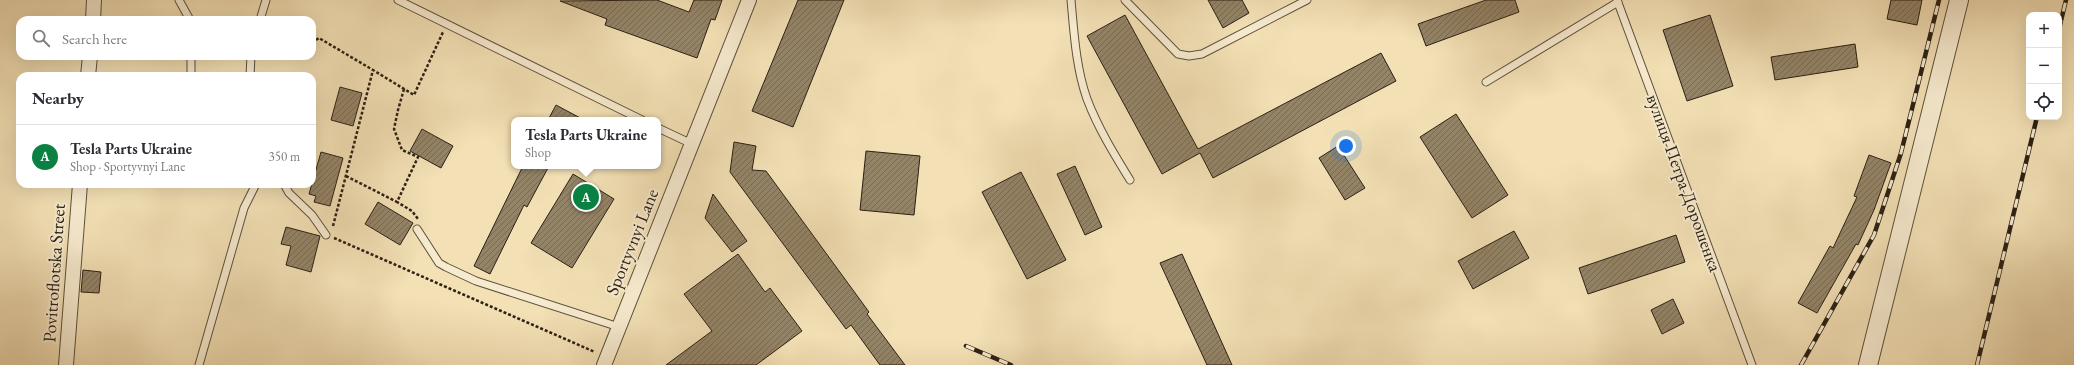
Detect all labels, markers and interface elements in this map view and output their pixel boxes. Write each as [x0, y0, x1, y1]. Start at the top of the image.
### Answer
map controls [2026, 12, 2062, 120]
button: + [2026, 12, 2062, 48]
search box [16, 16, 316, 60]
icon: search [30, 27, 52, 49]
text: Search here [62, 29, 127, 48]
button: − [2026, 48, 2062, 84]
button: locate [2026, 84, 2062, 120]
text: Nearby [32, 87, 84, 109]
street label: вулиця Петра Дорошенка [1642, 91, 1728, 275]
popup [511, 117, 661, 169]
text: Tesla Parts Ukraine [525, 125, 647, 144]
your location [1336, 136, 1356, 156]
text: Tesla Parts Ukraine [70, 139, 192, 158]
text: Shop [525, 144, 551, 161]
text: A [40, 148, 50, 165]
text: 350 m [269, 148, 300, 165]
text: Shop · Sportyvnyi Lane [70, 158, 185, 175]
pin: A [573, 182, 599, 212]
street label: Sportyvnyi Lane [600, 185, 663, 298]
street label: Povitroflotska Street [37, 203, 70, 343]

